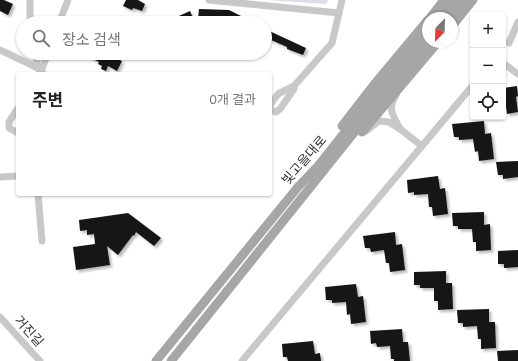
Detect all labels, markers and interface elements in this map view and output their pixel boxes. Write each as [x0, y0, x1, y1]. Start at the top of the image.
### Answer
north arrow [422, 12, 458, 48]
map controls [470, 12, 506, 120]
button: + [470, 12, 506, 48]
search box [16, 16, 272, 60]
icon: search [30, 27, 52, 49]
text: 장소 검색 [62, 31, 121, 49]
button: − [470, 48, 506, 84]
button: locate [470, 84, 506, 120]
text: 주변 [32, 90, 63, 110]
text: 0개 결과 [209, 92, 256, 107]
street label: 빛고을대로 [279, 132, 329, 187]
street label: 거진길 [11, 313, 47, 349]

